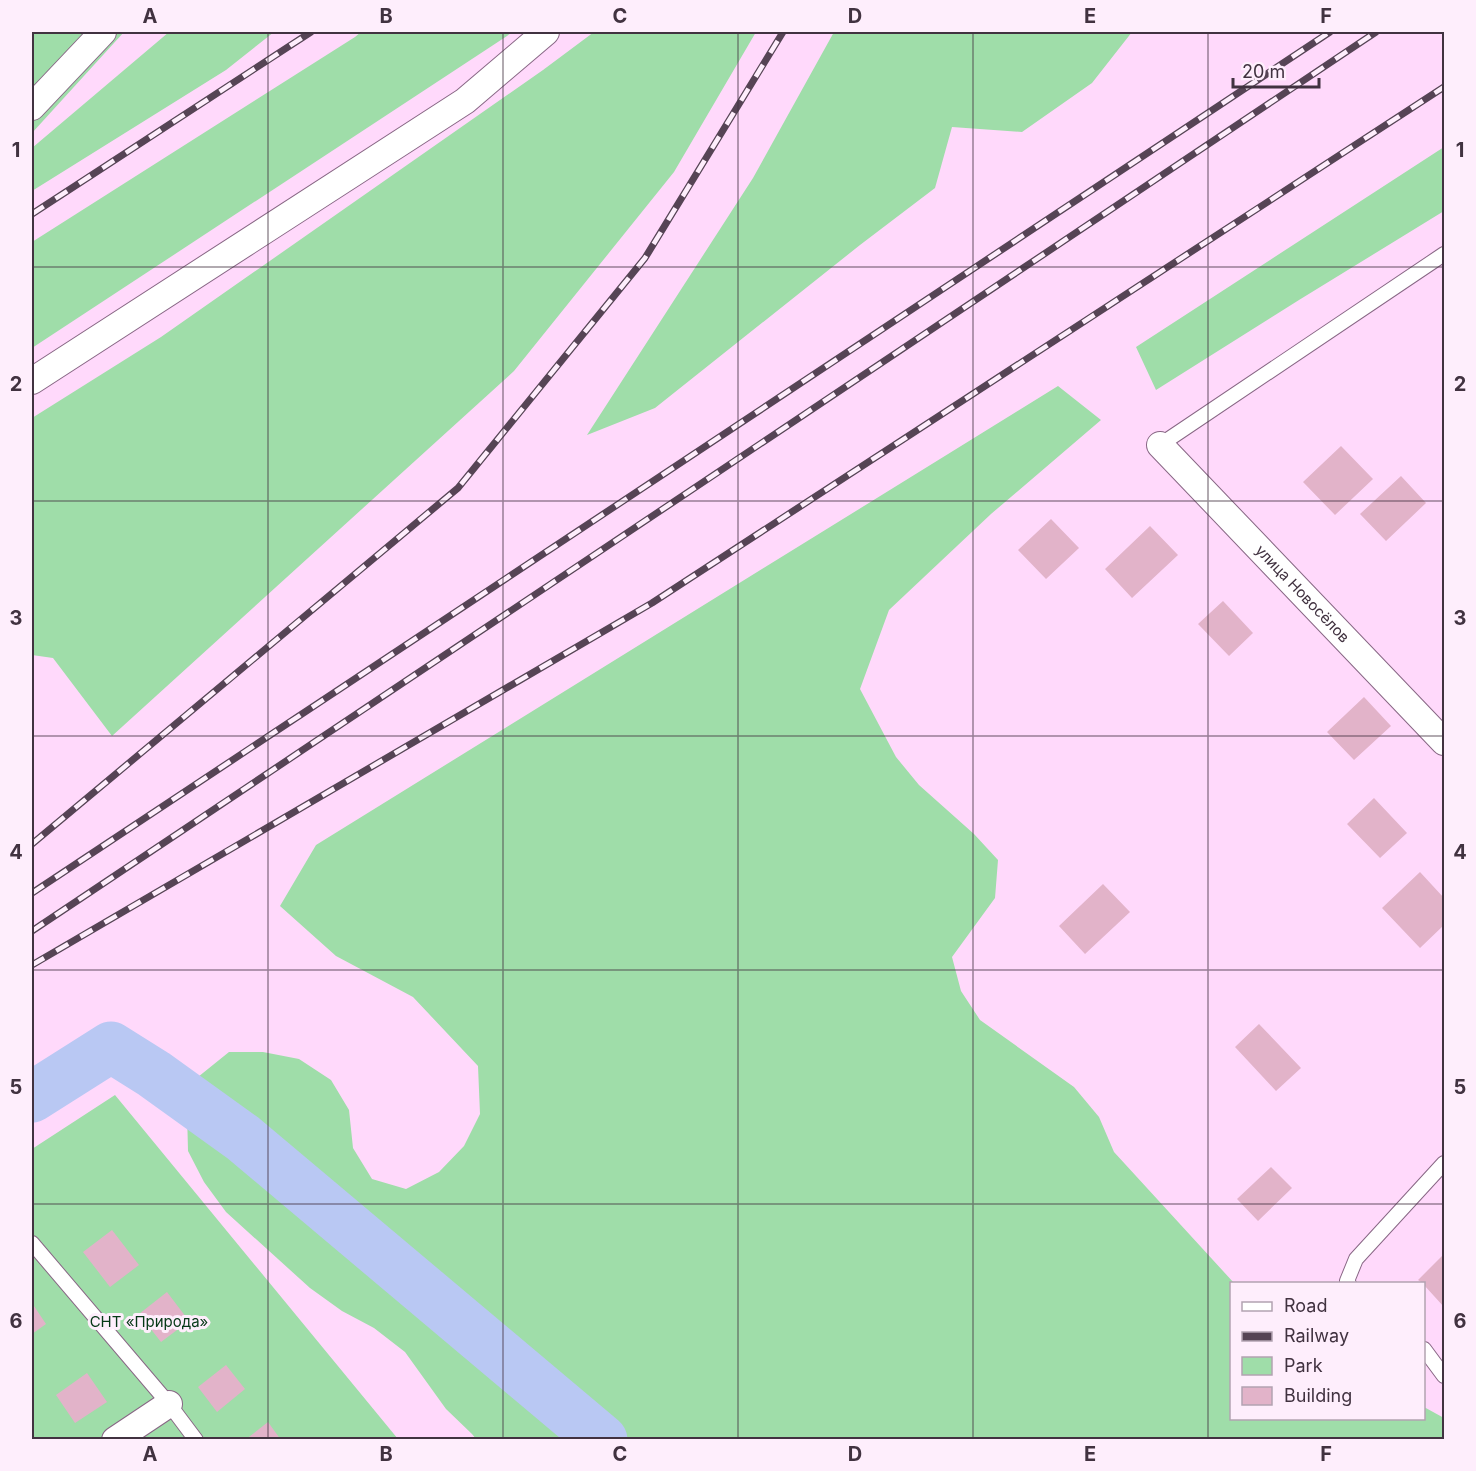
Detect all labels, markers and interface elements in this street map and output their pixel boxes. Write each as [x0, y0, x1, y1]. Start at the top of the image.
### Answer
text: A [143, 4, 158, 28]
text: B [379, 4, 393, 28]
text: C [613, 4, 627, 28]
text: D [848, 4, 862, 28]
text: E [1084, 4, 1096, 28]
text: F [1320, 4, 1332, 28]
scale bar [1233, 51, 1318, 89]
text: 20 m [1242, 61, 1285, 82]
text: 1 [12, 138, 20, 162]
text: 1 [1456, 138, 1464, 162]
text: 2 [10, 372, 22, 396]
text: 2 [1454, 372, 1466, 396]
street label: улица Новосёлов [1252, 541, 1354, 646]
text: 3 [10, 606, 22, 630]
text: 3 [1454, 606, 1466, 630]
text: 4 [9, 840, 23, 864]
text: 4 [1453, 840, 1467, 864]
text: 5 [10, 1075, 22, 1099]
text: 5 [1454, 1075, 1466, 1099]
legend [1230, 1282, 1425, 1420]
text: Road [1284, 1295, 1327, 1316]
text: 6 [10, 1309, 23, 1333]
text: 6 [1454, 1309, 1467, 1333]
park label: СНТ «Природа» [90, 1312, 208, 1331]
text: Railway [1284, 1325, 1349, 1346]
text: Park [1284, 1355, 1323, 1376]
text: Building [1284, 1385, 1352, 1406]
text: A [143, 1442, 158, 1466]
text: B [379, 1442, 393, 1466]
text: C [613, 1442, 627, 1466]
text: D [848, 1442, 862, 1466]
text: E [1084, 1442, 1096, 1466]
text: F [1320, 1442, 1332, 1466]

